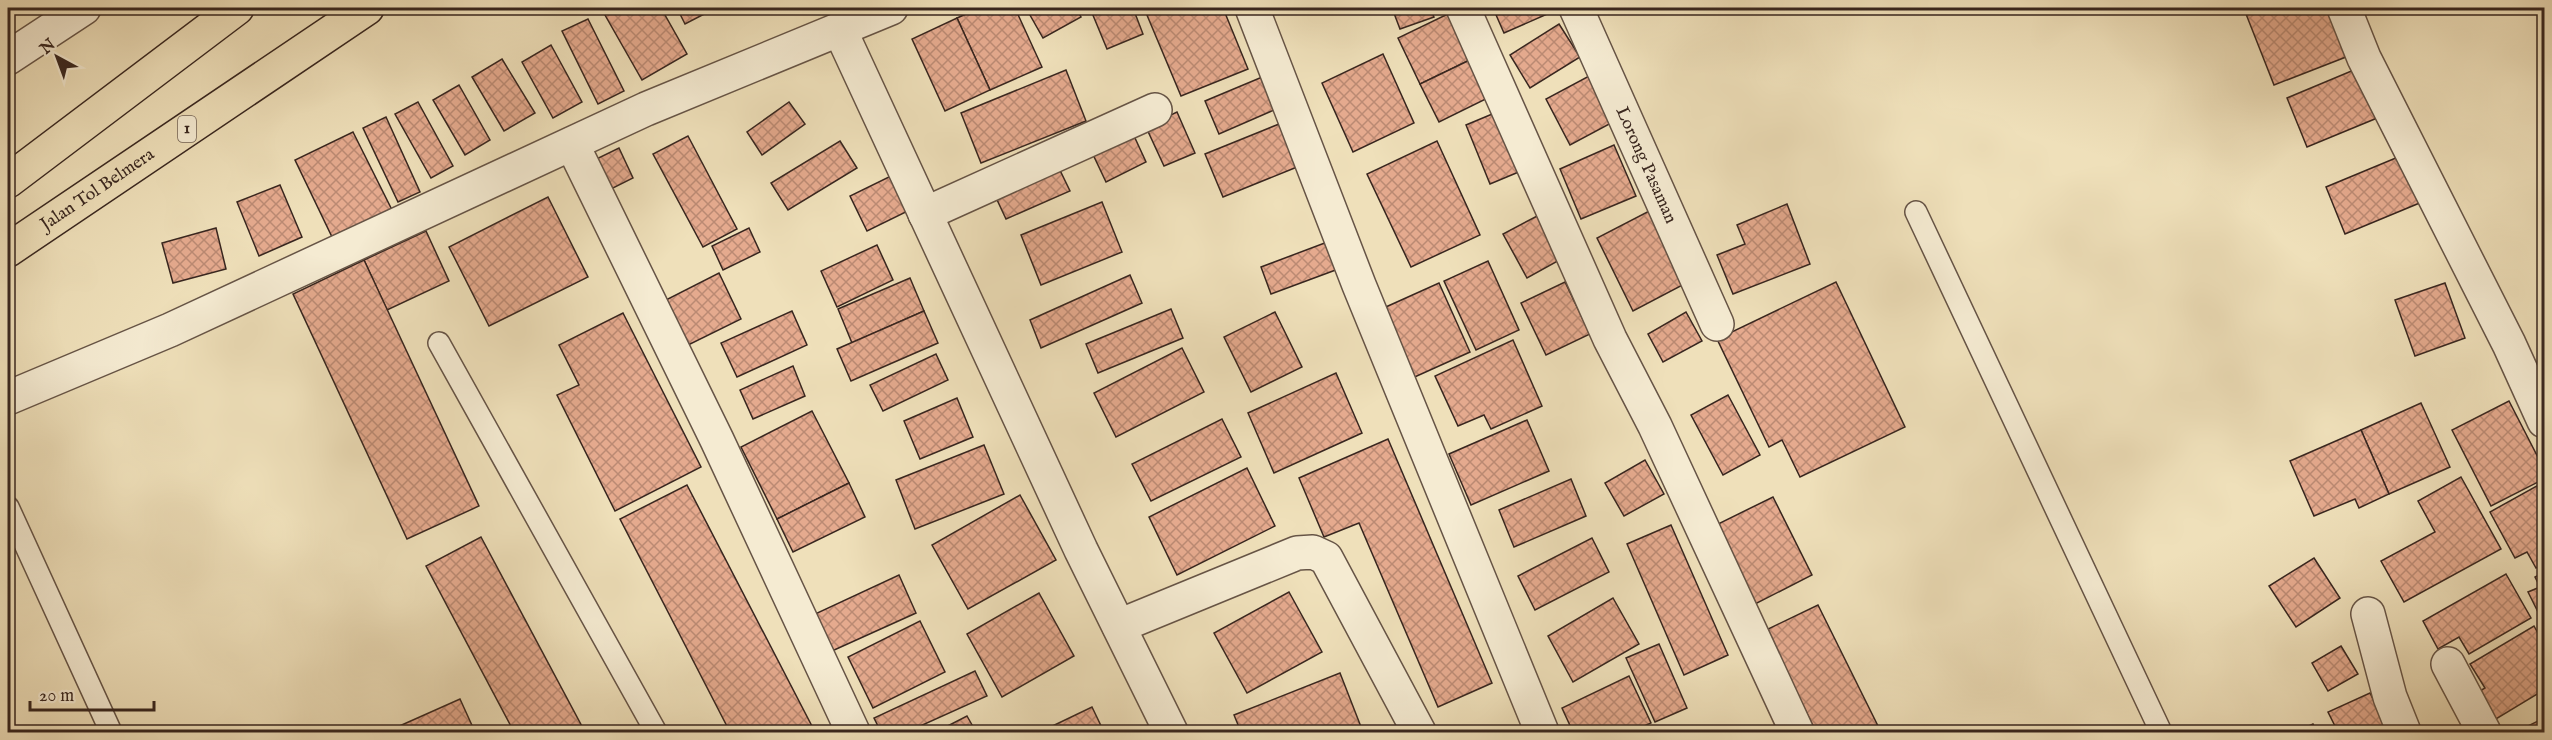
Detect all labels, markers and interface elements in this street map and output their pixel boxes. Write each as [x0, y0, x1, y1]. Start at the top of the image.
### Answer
north arrow [27, 27, 87, 87]
text: N [36, 35, 60, 60]
street label: Lorong Pasaman [1610, 103, 1682, 228]
road number: 1 [178, 116, 196, 142]
street label: Jalan Tol Belmera [35, 143, 159, 237]
scale bar [30, 674, 154, 712]
text: 20 m [39, 685, 74, 708]

